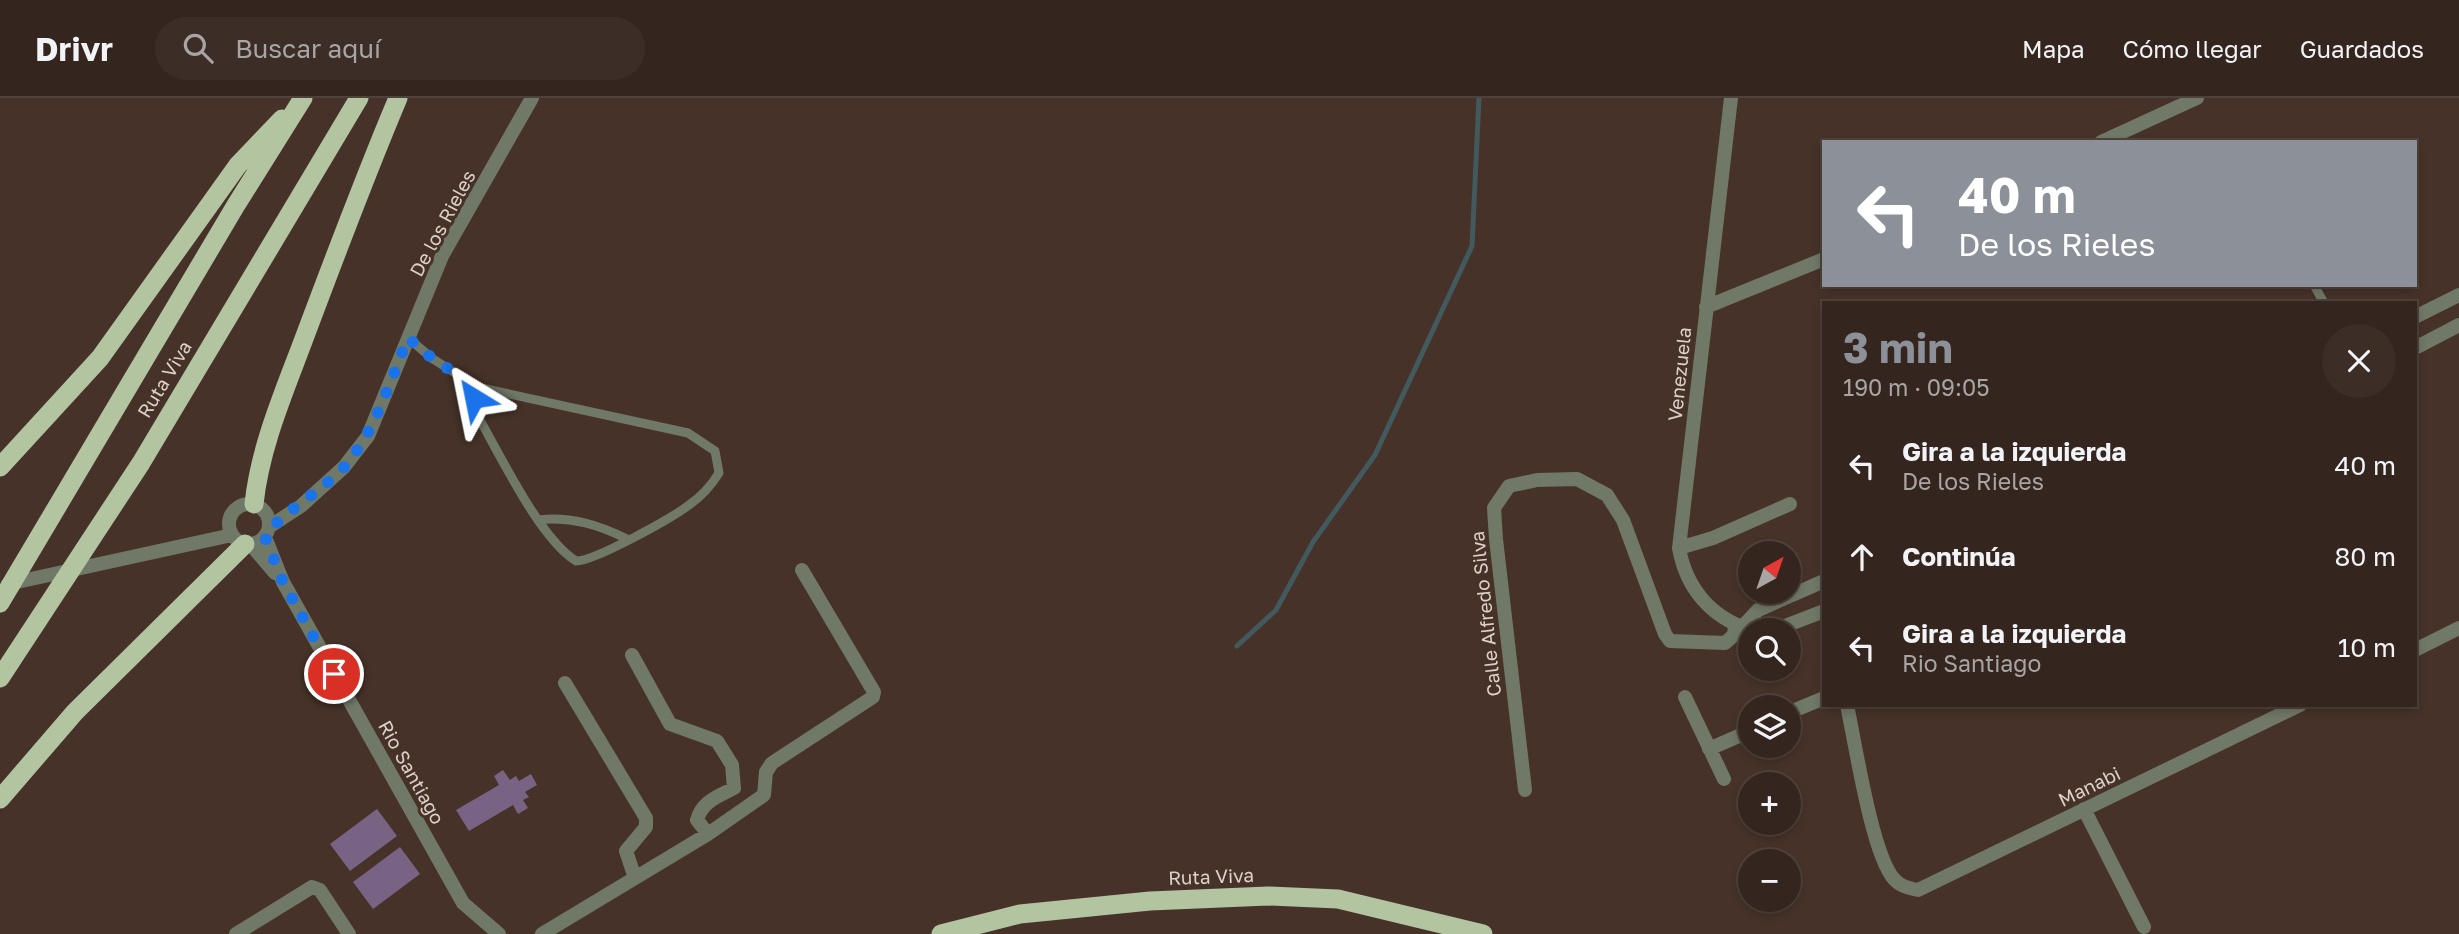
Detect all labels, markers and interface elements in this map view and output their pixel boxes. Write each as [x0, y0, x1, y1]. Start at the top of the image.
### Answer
search box [155, 17, 645, 80]
text: Drivr [35, 29, 113, 68]
icon: search [179, 29, 217, 67]
text: Buscar aquí [235, 33, 381, 64]
text: Mapa [2022, 34, 2085, 63]
text: Cómo llegar [2123, 34, 2262, 63]
text: Guardados [2300, 34, 2424, 63]
text: 40 m [1958, 165, 2076, 224]
street label: De los Rieles [404, 166, 480, 280]
icon: left [1843, 168, 1934, 259]
text: De los Rieles [1958, 225, 2155, 263]
text: 3 min [1843, 322, 1953, 372]
button: close [2322, 324, 2396, 398]
street label: Venezuela [1663, 326, 1695, 422]
street label: Ruta Viva [132, 336, 196, 422]
position arrow [437, 361, 511, 435]
text: 190 m · 09:05 [1843, 373, 1990, 401]
text: Gira a la izquierda [1902, 436, 2126, 467]
icon: left [1843, 447, 1881, 485]
text: 40 m [2335, 450, 2396, 481]
text: De los Rieles [1902, 467, 2044, 495]
street label: Calle Alfredo Silva [1465, 530, 1505, 698]
icon: ahead [1843, 538, 1881, 576]
north arrow [1738, 541, 1801, 604]
map controls [1738, 541, 1801, 912]
text: Continúa [1902, 541, 2016, 572]
text: 80 m [2335, 541, 2396, 572]
button: search [1738, 618, 1801, 681]
text: Gira a la izquierda [1902, 618, 2126, 649]
icon: left [1843, 629, 1881, 667]
text: 10 m [2338, 632, 2396, 663]
pin [304, 644, 364, 704]
text: Rio Santiago [1902, 649, 2041, 677]
icon: arrive [315, 655, 353, 693]
button: layers [1738, 695, 1801, 758]
street label: Rio Santiago [374, 716, 450, 828]
street label: Manabi [2054, 761, 2124, 811]
button: + [1738, 772, 1801, 835]
button: − [1738, 849, 1801, 912]
street label: Ruta Viva [1168, 863, 1254, 889]

